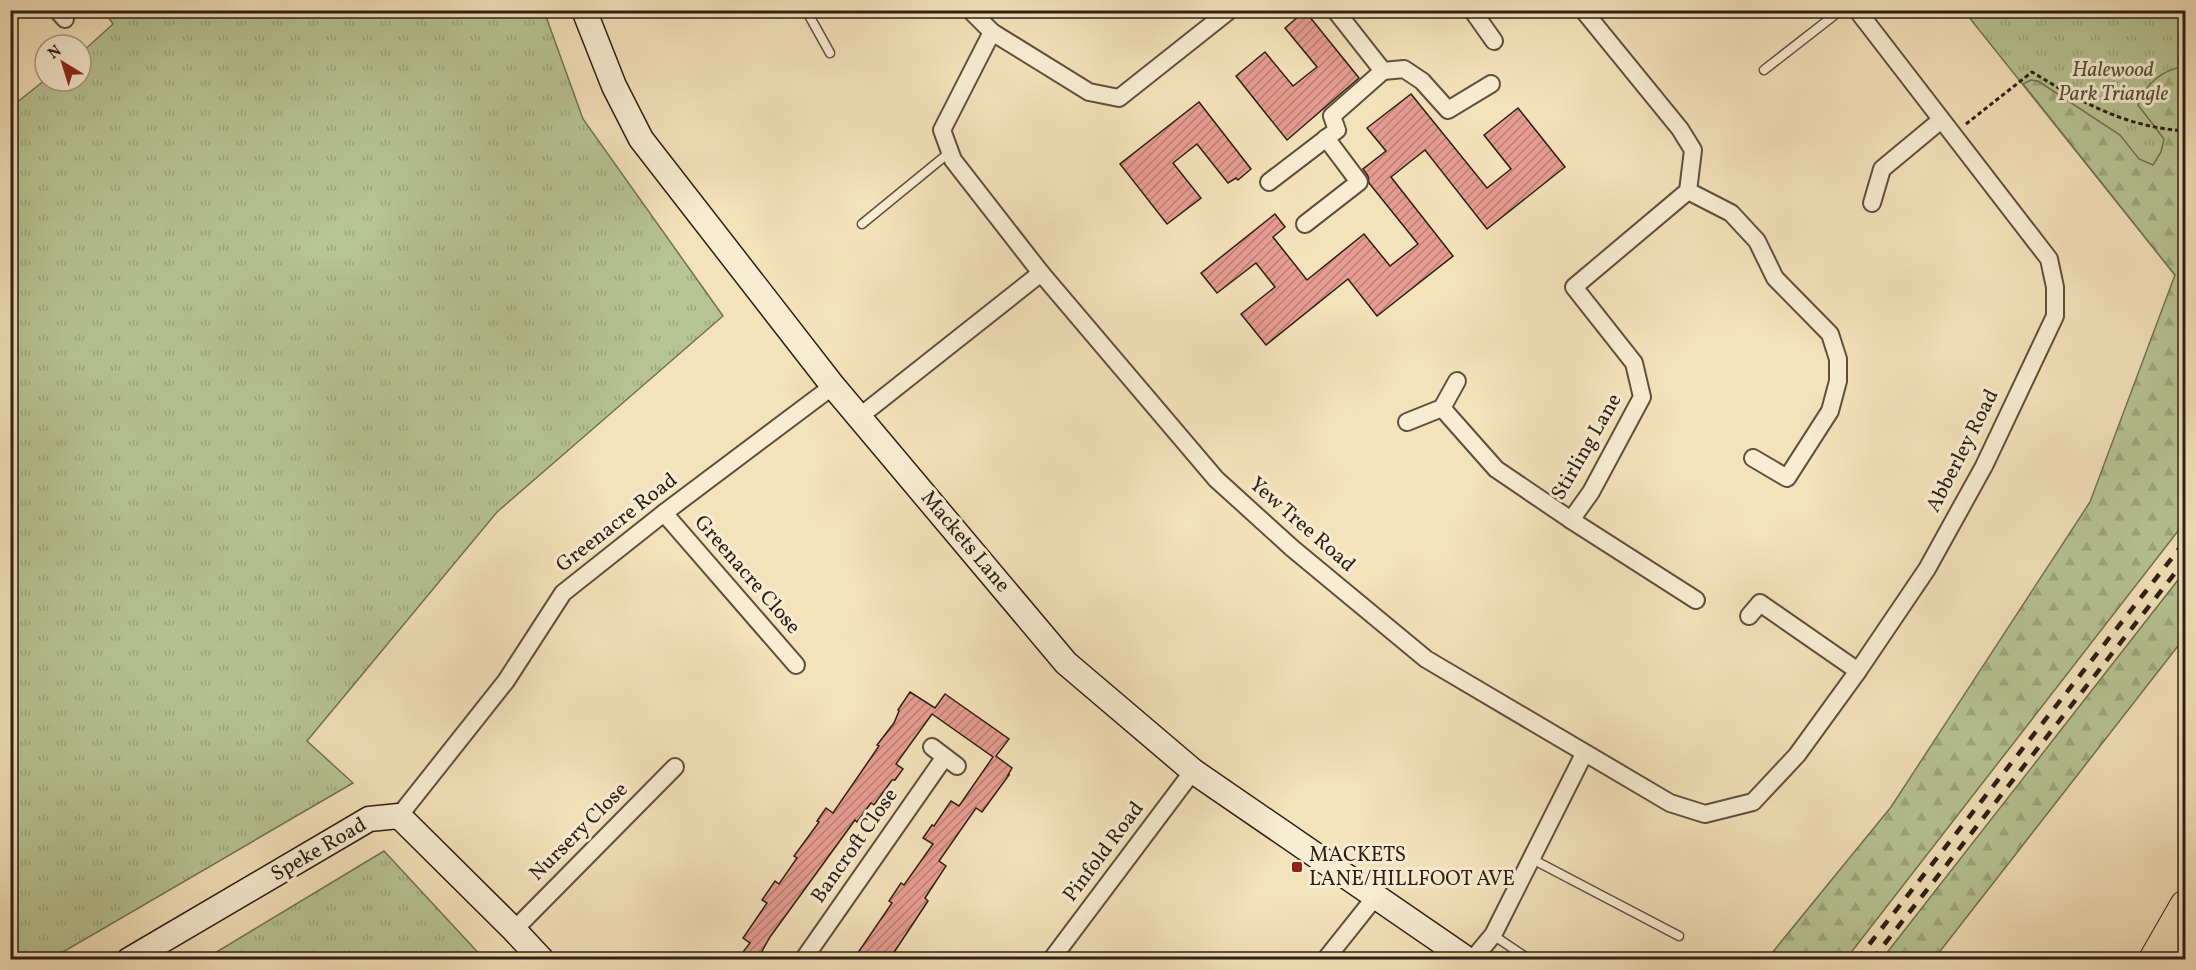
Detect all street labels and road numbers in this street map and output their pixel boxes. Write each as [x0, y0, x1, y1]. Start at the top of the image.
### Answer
street label: Abberley Road [1920, 384, 2006, 518]
street label: Stirling Lane [1545, 388, 1629, 506]
street label: Greenacre Road [550, 466, 684, 580]
street label: Yew Tree Road [1243, 471, 1361, 579]
street label: Mackets Lane [914, 485, 1016, 599]
street label: Greenacre Close [687, 509, 807, 641]
street label: Nursery Close [523, 776, 635, 888]
street label: Bancroft Close [805, 783, 905, 909]
street label: Pinfold Road [1057, 796, 1151, 908]
street label: Speke Road [266, 811, 372, 889]

